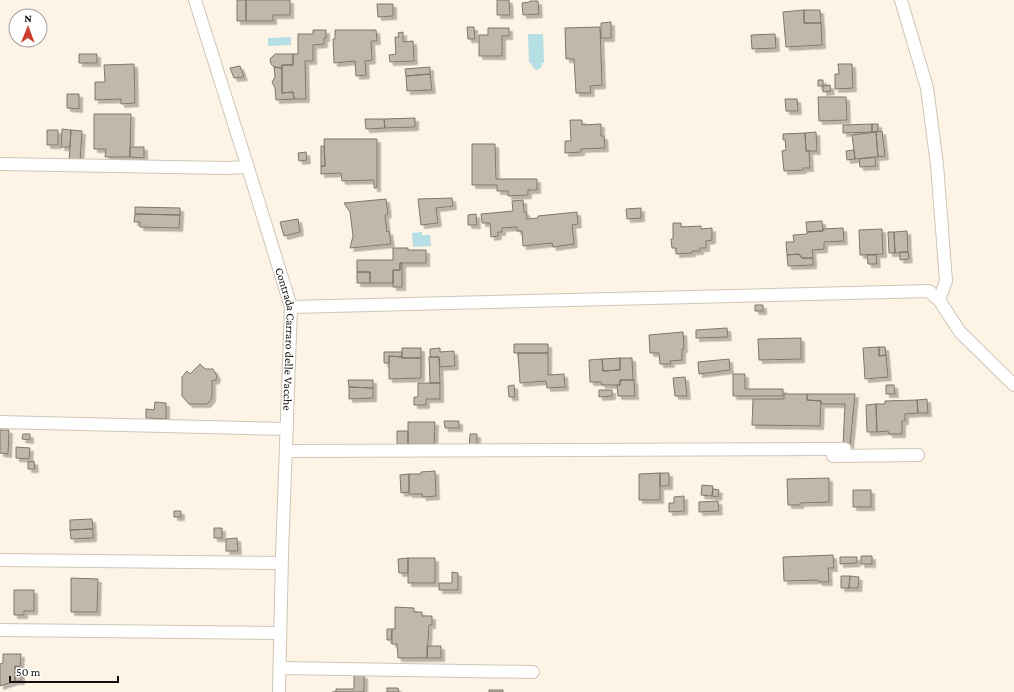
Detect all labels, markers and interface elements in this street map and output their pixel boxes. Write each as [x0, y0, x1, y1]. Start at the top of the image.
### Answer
north arrow [8, 8, 48, 48]
text: N [24, 12, 33, 24]
street label: Contrada Carraro delle Vacche [272, 266, 298, 411]
scale bar [10, 658, 118, 684]
text: 50 m [16, 665, 41, 679]

